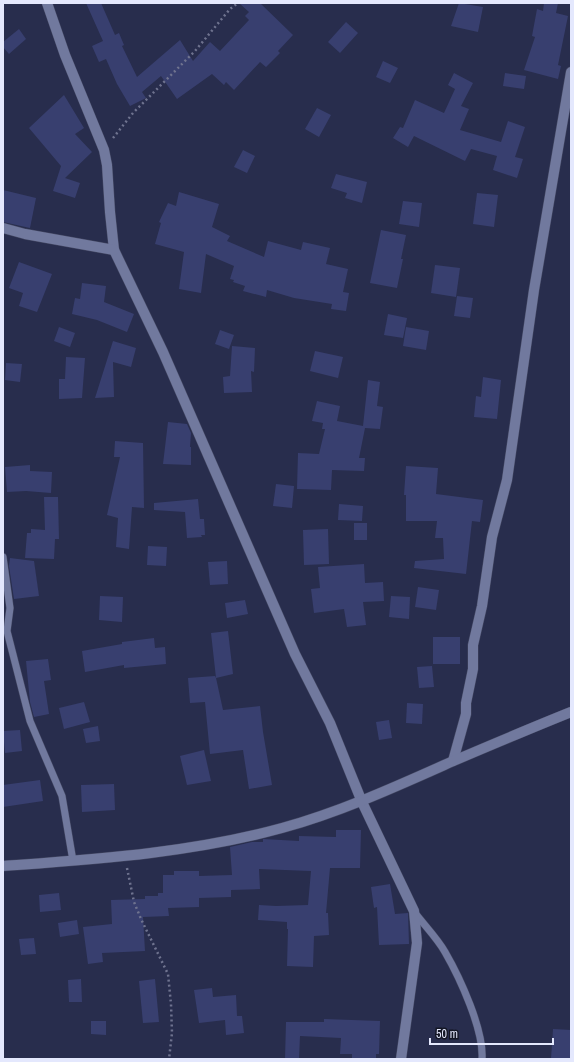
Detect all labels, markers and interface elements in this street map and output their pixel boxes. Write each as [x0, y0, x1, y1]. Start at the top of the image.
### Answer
scale bar [430, 1020, 553, 1046]
text: 50 m [436, 1026, 458, 1042]

